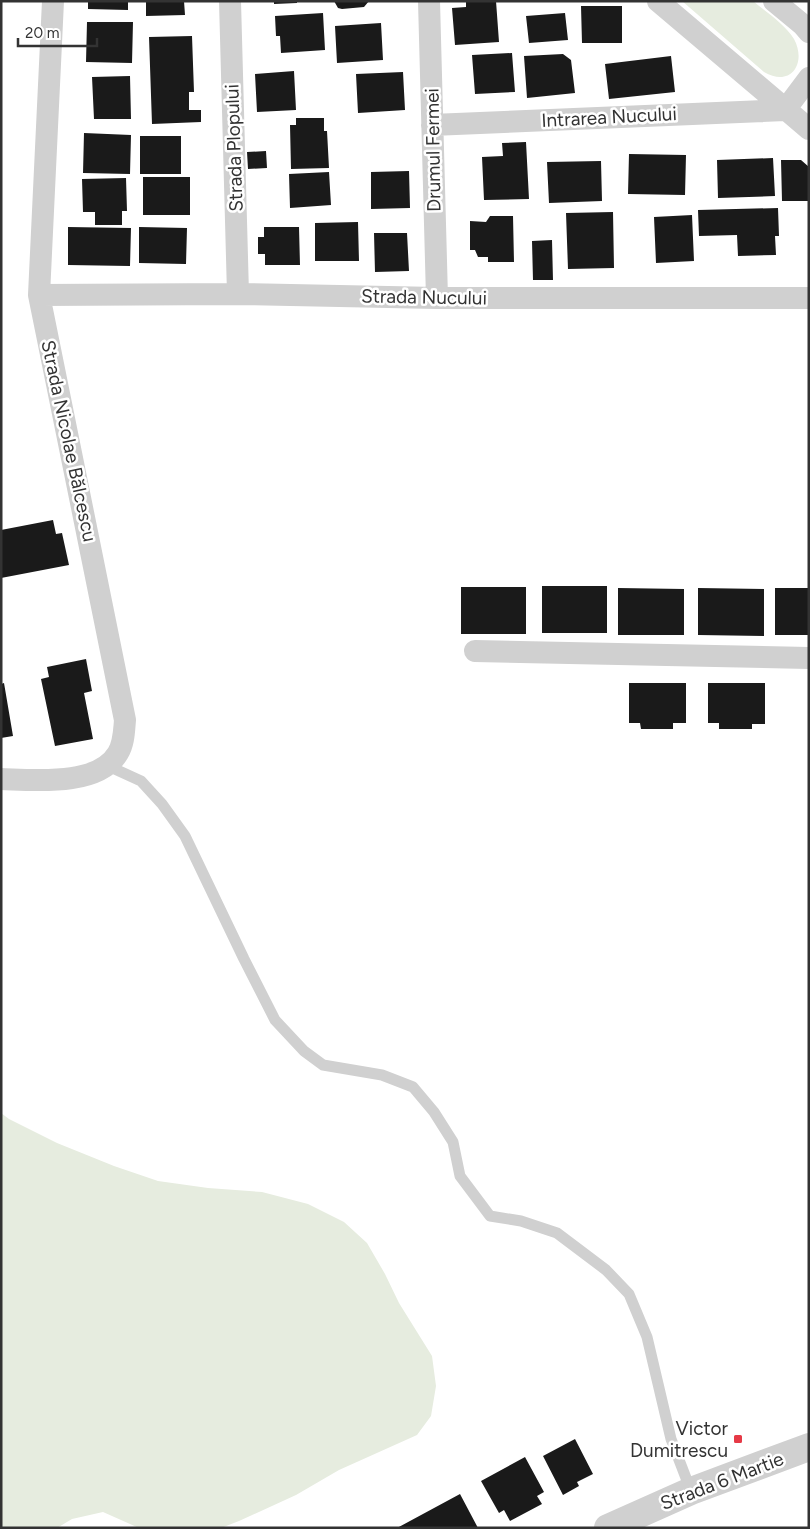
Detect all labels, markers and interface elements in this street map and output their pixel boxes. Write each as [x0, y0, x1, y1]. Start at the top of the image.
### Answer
scale bar [18, 15, 96, 47]
text: 20 m [25, 24, 59, 42]
street label: Strada Plopului [220, 84, 248, 212]
street label: Drumul Fermei [420, 88, 446, 212]
street label: Intrarea Nucului [541, 102, 677, 132]
street label: Strada Nucului [361, 284, 487, 310]
street label: Strada Nicolae Bălcescu [36, 338, 102, 544]
place label: Victor Dumitrescu [630, 1417, 729, 1462]
marker: Victor Dumitrescu [732, 1433, 744, 1445]
street label: Strada 6 Martie [657, 1447, 787, 1515]

